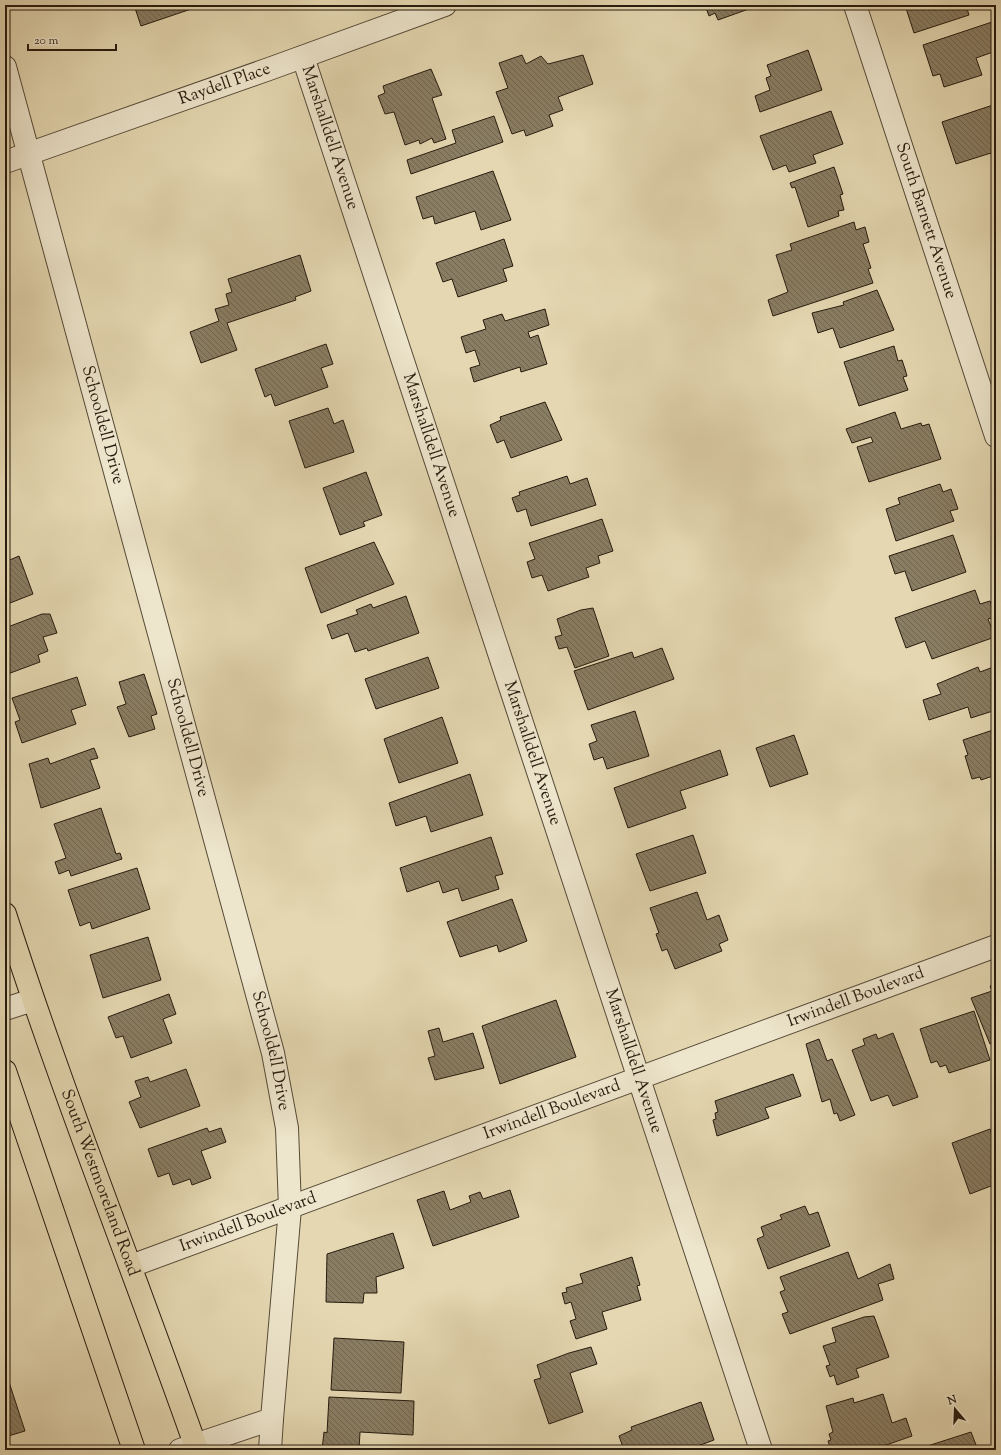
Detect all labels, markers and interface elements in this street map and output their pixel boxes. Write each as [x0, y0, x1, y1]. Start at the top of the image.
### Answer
scale bar [28, 26, 116, 52]
text: 20 m [34, 32, 59, 50]
street label: Raydell Place [176, 57, 274, 112]
street label: Marshalldell Avenue [295, 62, 365, 213]
street label: South Barnett Avenue [889, 139, 962, 302]
street label: Schooldell Drive [75, 363, 130, 487]
street label: Marshalldell Avenue [396, 370, 466, 521]
street label: Schooldell Drive [160, 676, 215, 800]
street label: Marshalldell Avenue [497, 678, 567, 829]
street label: Irwindell Boulevard [784, 961, 928, 1034]
street label: Marshalldell Avenue [598, 986, 668, 1137]
street label: Schooldell Drive [245, 988, 295, 1113]
street label: Irwindell Boulevard [480, 1074, 624, 1147]
street label: South Westmoreland Road [54, 1086, 145, 1280]
street label: Irwindell Boulevard [176, 1186, 320, 1259]
north arrow [935, 1389, 975, 1429]
text: N [944, 1391, 959, 1410]

